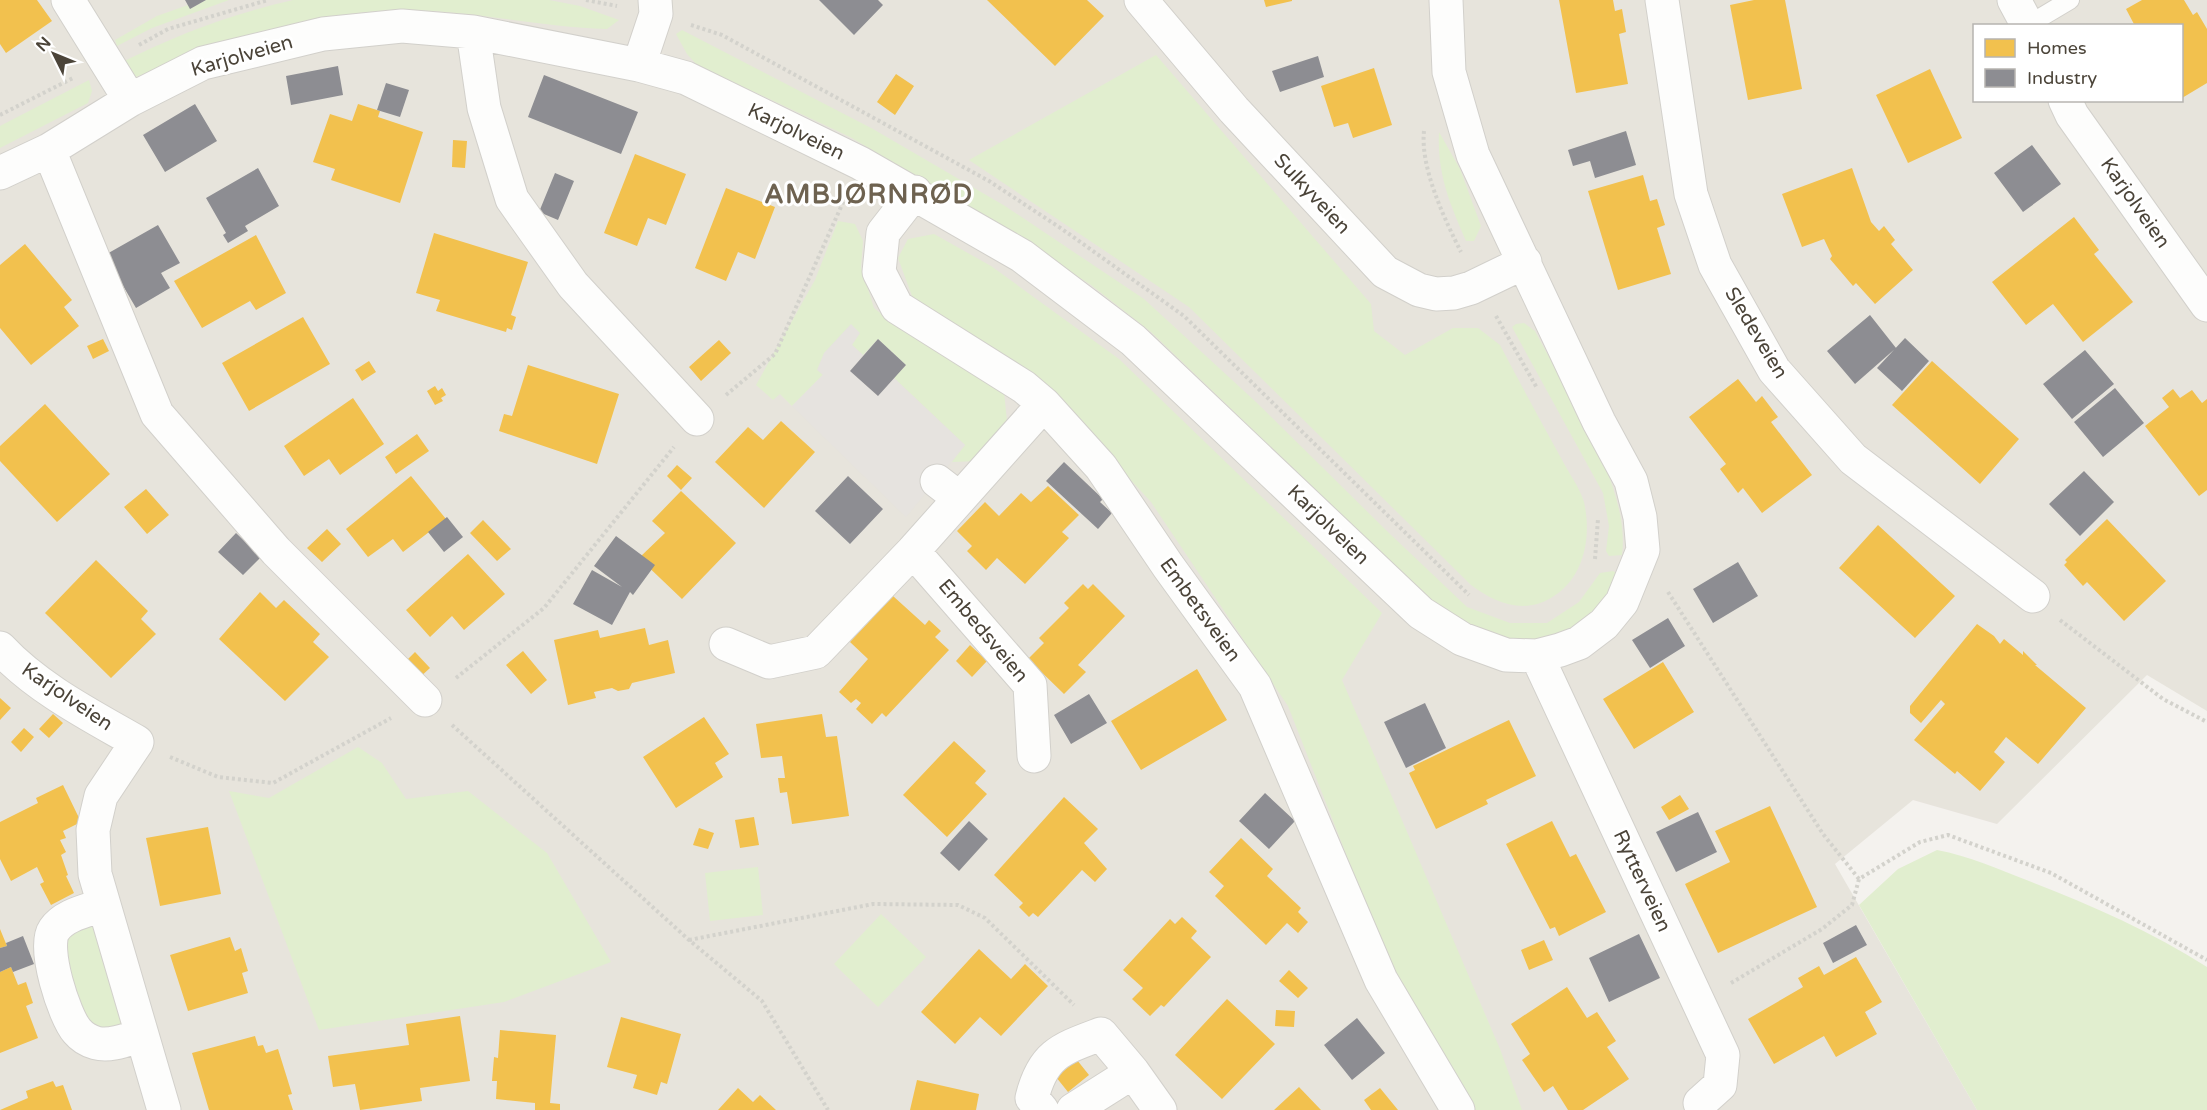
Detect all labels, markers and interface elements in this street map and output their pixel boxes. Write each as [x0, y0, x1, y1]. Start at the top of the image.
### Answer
north arrow [24, 24, 84, 84]
legend [1973, 24, 2183, 102]
street label: Karjolveien [188, 30, 296, 82]
text: N [32, 33, 55, 56]
text: Homes [2027, 37, 2087, 59]
text: Industry [2027, 67, 2098, 89]
street label: Karjolveien [744, 98, 848, 166]
street label: Sulkyveien [1269, 149, 1355, 239]
street label: Karjolveien [2095, 153, 2175, 253]
district label: AMBJØRNRØD [764, 179, 974, 210]
street label: Sledeveien [1719, 283, 1793, 383]
street label: Karjolveien [1282, 480, 1374, 570]
street label: Embetsveien [1154, 553, 1246, 667]
street label: Embedsveien [933, 575, 1033, 687]
street label: Karjolveien [17, 658, 117, 736]
street label: Rytterveien [1608, 826, 1676, 936]

